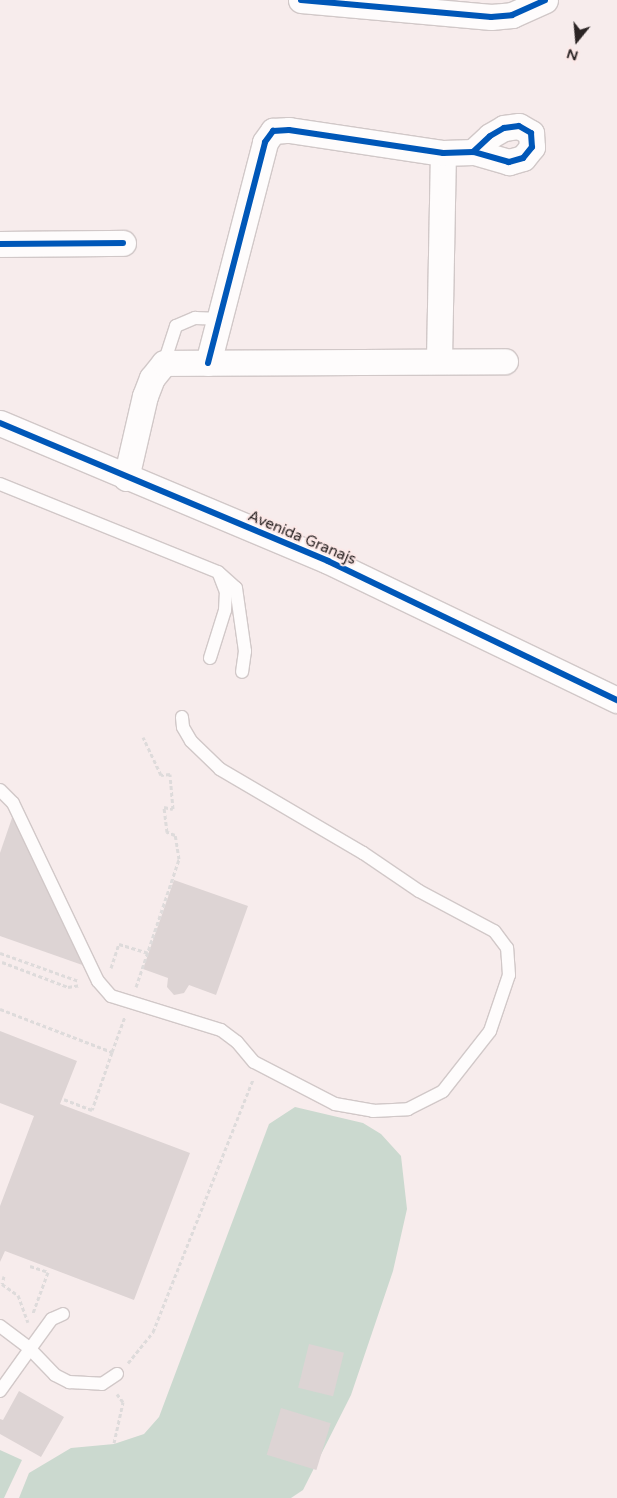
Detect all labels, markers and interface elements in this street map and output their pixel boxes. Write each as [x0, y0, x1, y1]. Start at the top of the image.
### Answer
north arrow [552, 15, 602, 65]
text: N [565, 45, 580, 65]
street label: Avenida Granajs [245, 507, 359, 569]

